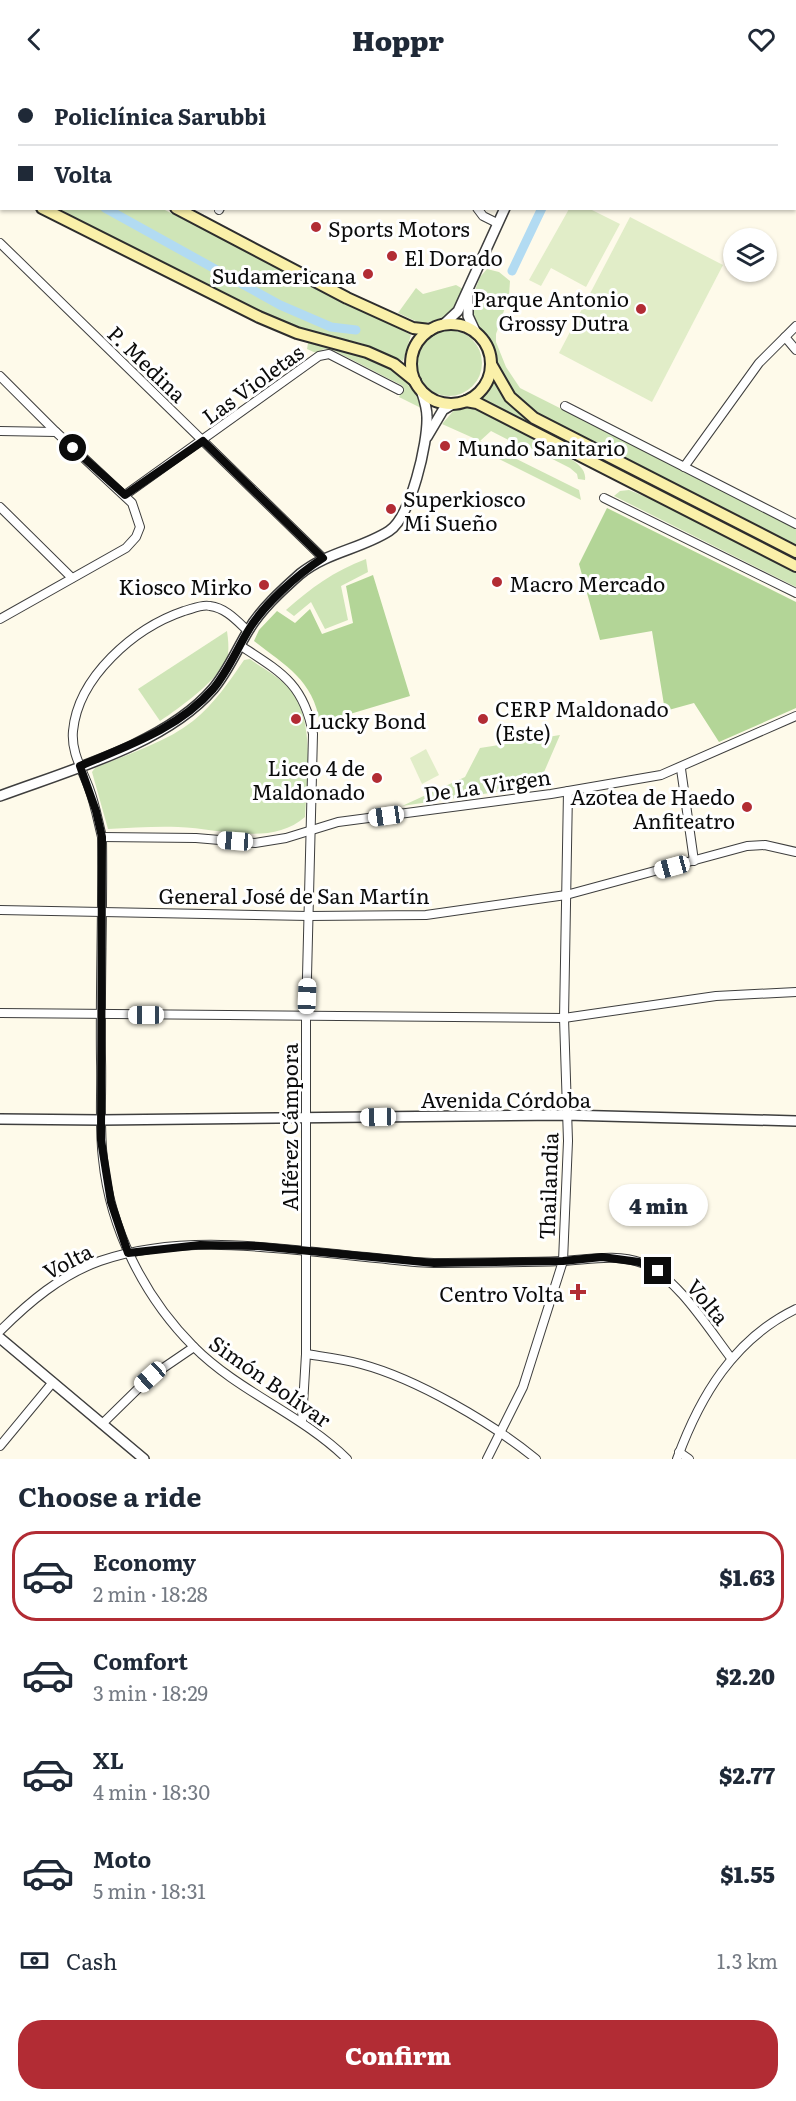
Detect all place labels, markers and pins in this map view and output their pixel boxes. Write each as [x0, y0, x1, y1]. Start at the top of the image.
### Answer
place label: Sports Motors [328, 212, 470, 243]
marker: Sports Motors [309, 220, 323, 234]
place label: El Dorado [404, 241, 503, 272]
marker: El Dorado [385, 249, 399, 263]
place label: Sudamericana [212, 259, 357, 290]
marker: Sudamericana [361, 267, 375, 281]
place label: Parque Antonio Grossy Dutra [473, 282, 630, 337]
marker: Parque Antonio Grossy Dutra [634, 302, 648, 316]
place label: Mundo Sanitario [457, 431, 626, 462]
marker: Mundo Sanitario [438, 439, 452, 453]
place label: Superkiosco Mi Sueño [403, 482, 526, 537]
marker: Superkiosco Mi Sueño [384, 502, 398, 516]
place label: Macro Mercado [509, 567, 665, 598]
place label: Kiosco Mirko [119, 570, 252, 601]
marker: Macro Mercado [490, 575, 504, 589]
marker: Kiosco Mirko [257, 578, 271, 592]
place label: CERP Maldonado (Este) [495, 692, 669, 747]
place label: Lucky Bond [308, 704, 426, 735]
marker: Lucky Bond [289, 712, 303, 726]
marker: CERP Maldonado (Este) [476, 712, 490, 726]
place label: Liceo 4 de Maldonado [251, 751, 365, 806]
marker: Liceo 4 de Maldonado [370, 771, 384, 785]
place label: Azotea de Haedo Anfiteatro [570, 780, 735, 835]
marker: Azotea de Haedo Anfiteatro [740, 800, 754, 814]
place label: Centro Volta [439, 1277, 565, 1308]
marker: Centro Volta [569, 1283, 587, 1301]

